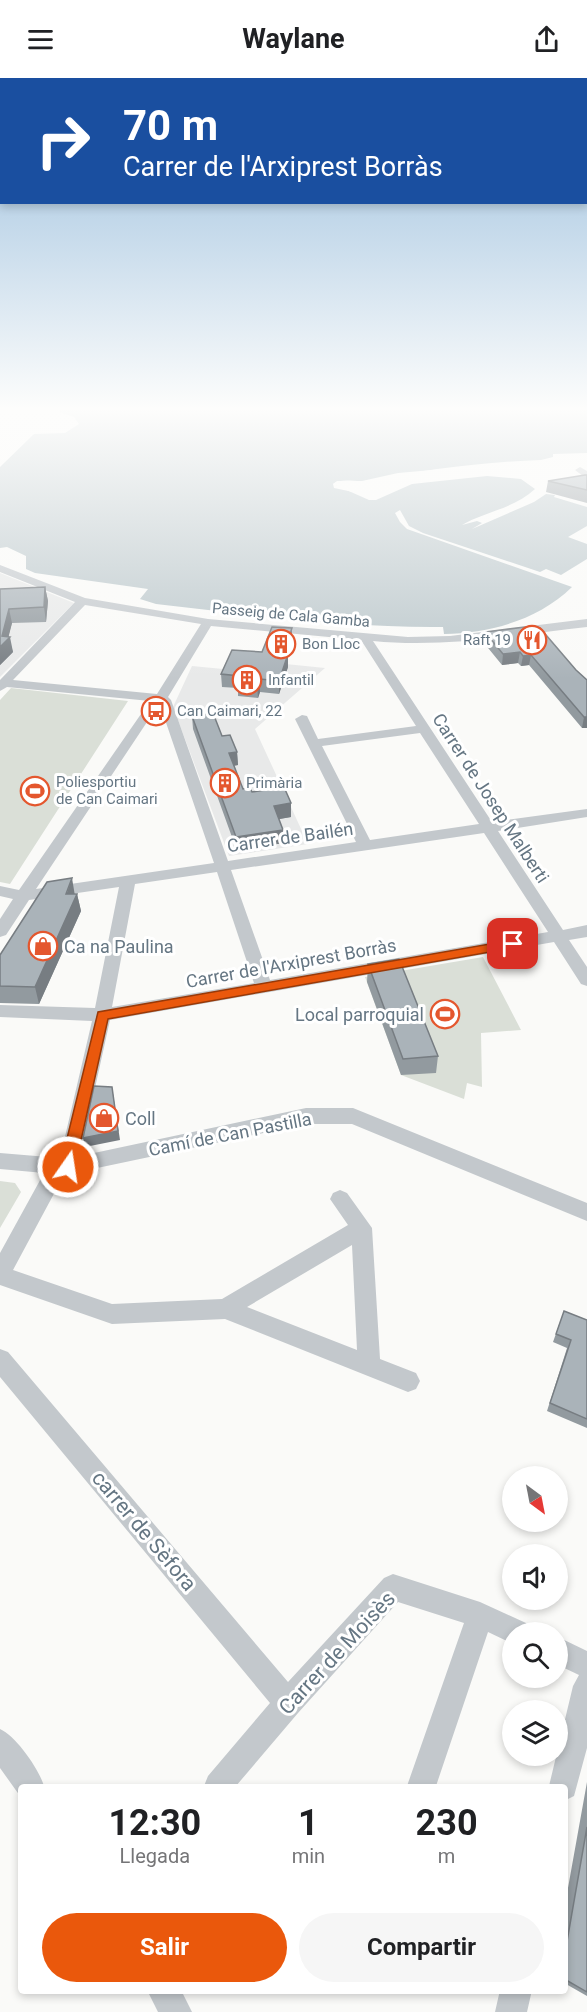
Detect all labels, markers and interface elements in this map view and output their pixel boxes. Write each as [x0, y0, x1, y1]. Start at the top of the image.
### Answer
icon: menu [24, 23, 57, 56]
text: Waylane [242, 23, 345, 55]
icon: share [530, 23, 563, 56]
text: 70 m [123, 101, 218, 150]
icon: right [24, 102, 102, 180]
text: Carrer de l'Arxiprest Borràs [123, 151, 443, 183]
street label: Passeig de Cala Gamba [211, 599, 371, 631]
restaurant icon: Raft 19 [516, 624, 548, 656]
building icon: Bon Lloc [265, 628, 297, 660]
place label: Raft 19 [463, 631, 511, 649]
place label: Bon Lloc [302, 635, 360, 653]
building icon: Infantil [231, 664, 263, 696]
place label: Infantil [268, 671, 314, 689]
bus stop icon: Can Caimari, 22 [140, 695, 172, 727]
place label: Can Caimari, 22 [177, 702, 282, 720]
street label: Carrer de Josep Malberti [428, 709, 554, 887]
building icon: Primària [209, 767, 241, 799]
place label: Poliesportiu de Can Caimari [56, 773, 158, 808]
place label: Primària [246, 774, 302, 792]
sports icon: Poliesportiu de Can Caimari [19, 775, 51, 807]
street label: Carrer de Bailén [226, 818, 354, 856]
pin [487, 918, 538, 969]
icon: arrive [496, 927, 529, 960]
shop icon: Ca na Paulina [27, 930, 59, 962]
street label: Carrer de l'Arxiprest Borràs [184, 934, 398, 992]
place label: Ca na Paulina [64, 936, 174, 957]
sports icon: Local parroquial [429, 998, 461, 1030]
place label: Local parroquial [295, 1004, 424, 1025]
shop icon: Coll [88, 1102, 120, 1134]
place label: Coll [125, 1108, 156, 1129]
street label: Camí de Can Pastilla [147, 1108, 313, 1160]
position arrow [36, 1135, 100, 1199]
street label: carrer de Sèfora [87, 1466, 201, 1596]
north arrow [502, 1466, 568, 1532]
map controls [502, 1466, 568, 1766]
button: sound [502, 1544, 568, 1610]
street label: Carrer de Moisès [274, 1587, 400, 1719]
button: search [502, 1622, 568, 1688]
button: layers [502, 1700, 568, 1766]
text: 12:30 [108, 1802, 201, 1844]
text: 1 [298, 1802, 319, 1844]
text: 230 [416, 1802, 478, 1844]
text: Llegada [120, 1844, 190, 1868]
text: min [292, 1844, 325, 1868]
text: m [438, 1844, 455, 1868]
button: Salir [42, 1913, 287, 1982]
button: Compartir [299, 1913, 544, 1982]

